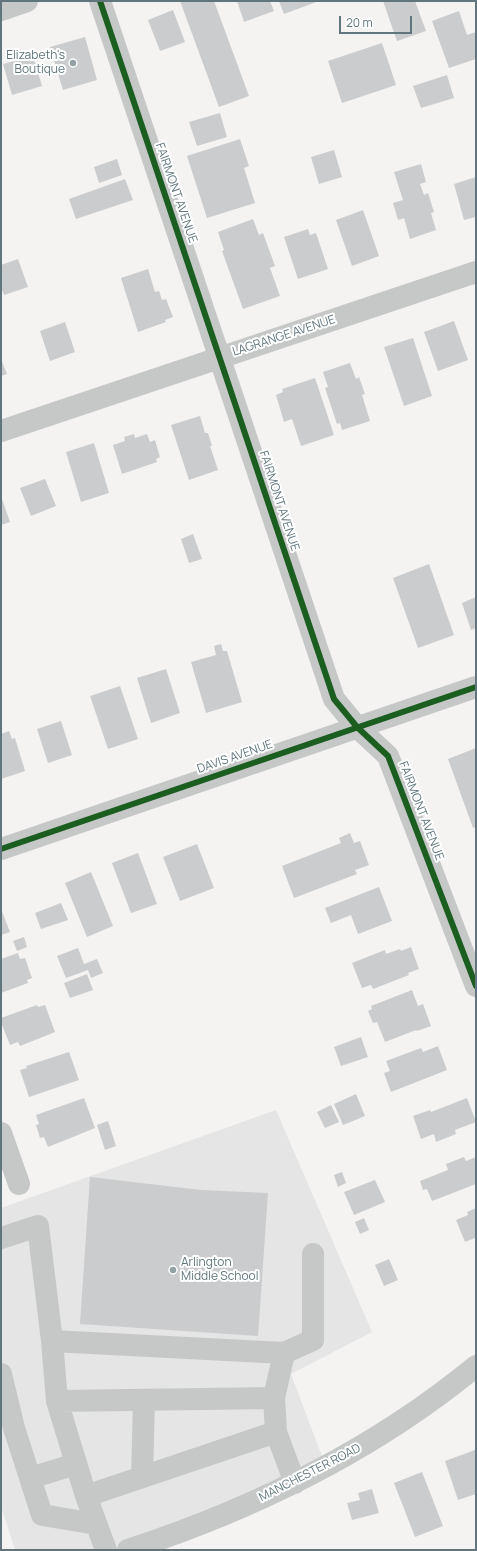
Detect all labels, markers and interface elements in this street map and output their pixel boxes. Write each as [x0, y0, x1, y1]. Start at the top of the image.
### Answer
scale bar [341, 8, 414, 34]
text: 20 m [346, 14, 373, 31]
place label: Elizabeth's Boutique [6, 49, 65, 77]
marker: Elizabeth's Boutique [68, 58, 78, 68]
street label: FAIRMONT AVENUE [152, 141, 200, 245]
street label: LAGRANGE AVENUE [231, 313, 337, 359]
street label: FAIRMONT AVENUE [256, 449, 302, 553]
street label: DAVIS AVENUE [195, 737, 275, 777]
street label: FAIRMONT AVENUE [396, 760, 446, 862]
place label: Arlington Middle School [181, 1256, 258, 1284]
marker: Arlington Middle School [168, 1265, 178, 1275]
street label: MANCHESTER ROAD [257, 1441, 363, 1505]

